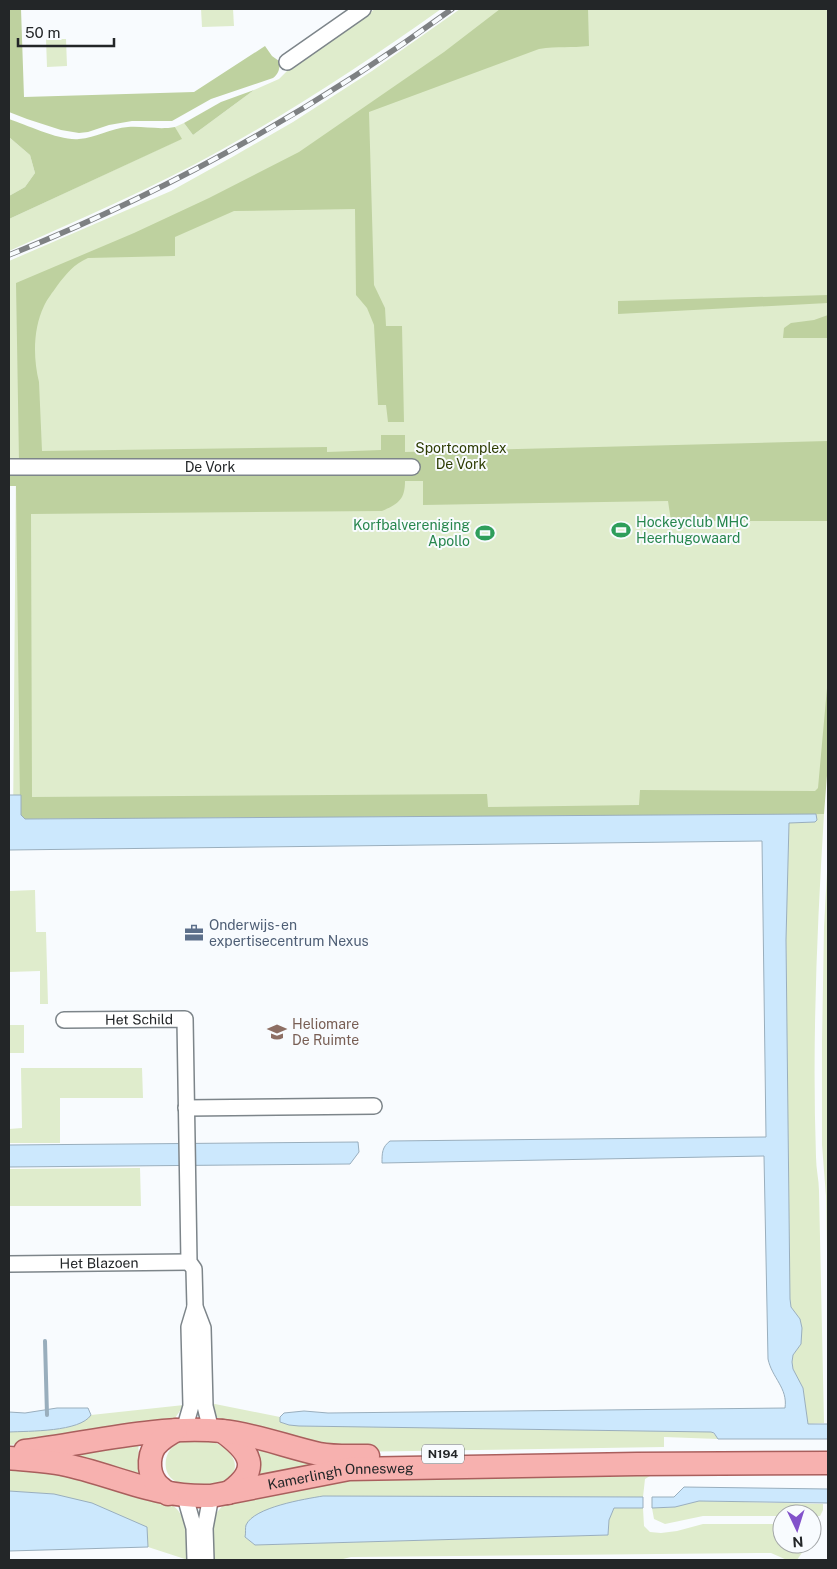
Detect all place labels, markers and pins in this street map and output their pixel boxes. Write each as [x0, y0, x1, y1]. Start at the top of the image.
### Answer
place label: Hockeyclub MHC Heerhugowaard [636, 514, 749, 546]
place label: Korfbalvereniging Apollo [353, 517, 470, 549]
sports icon: Hockeyclub MHC Heerhugowaard [610, 519, 632, 541]
sports icon: Korfbalvereniging Apollo [474, 522, 496, 544]
place label: Onderwijs- en expertisecentrum Nexus [209, 917, 369, 949]
office icon: Onderwijs- en expertisecentrum Nexus [183, 922, 205, 944]
place label: Heliomare De Ruimte [292, 1016, 359, 1048]
school or university icon: Heliomare De Ruimte [266, 1021, 288, 1043]

